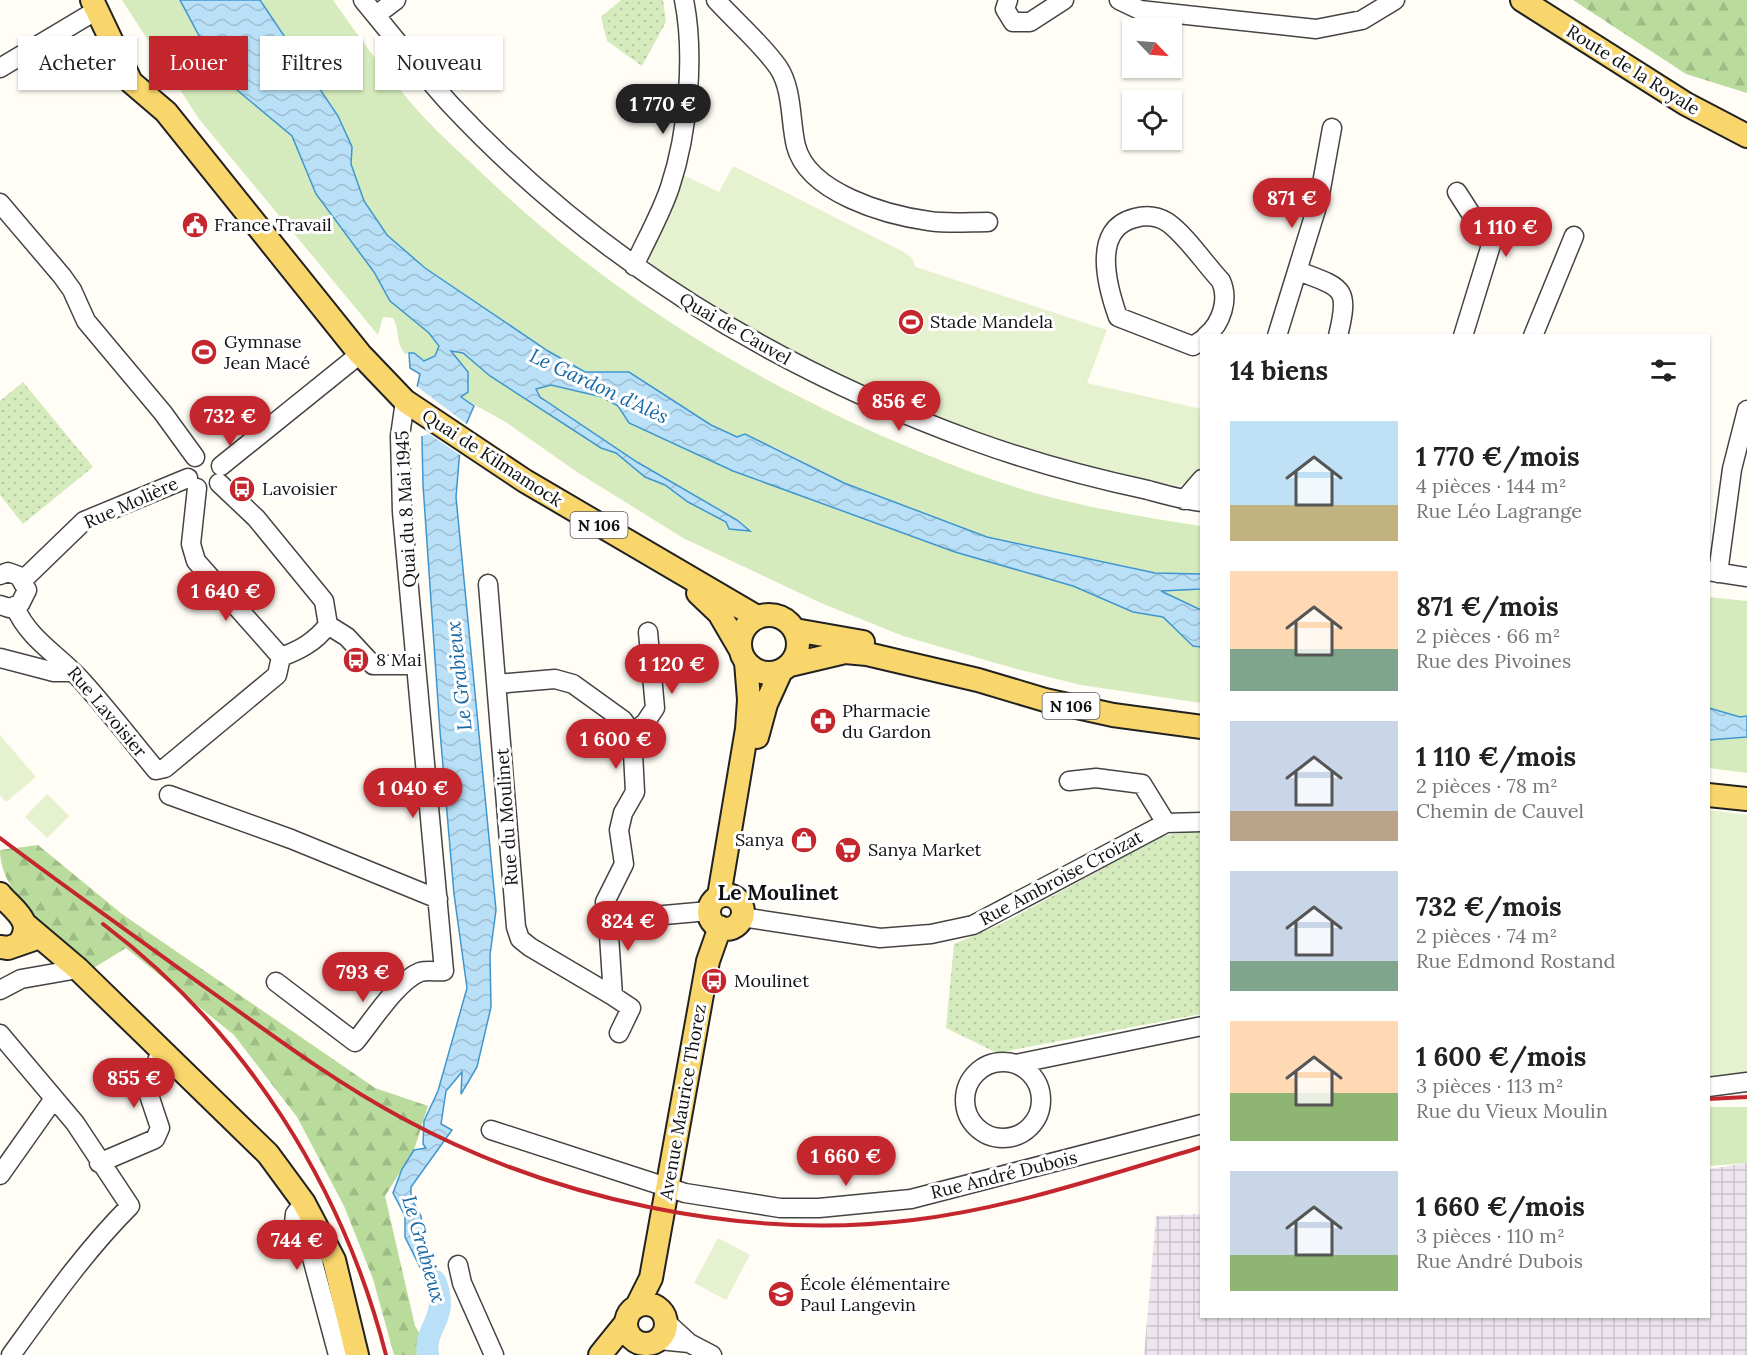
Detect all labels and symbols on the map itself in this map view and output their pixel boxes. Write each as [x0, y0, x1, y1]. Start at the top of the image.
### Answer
north arrow [1122, 18, 1182, 78]
street label: Route de la Royale [1562, 19, 1704, 120]
pin: 1 770 € [608, 84, 718, 135]
pin: 871 € [1250, 178, 1334, 229]
pin: 1 110 € [1451, 207, 1561, 258]
public building icon: France Travail [180, 210, 210, 240]
place label: France Travail [214, 213, 332, 236]
street label: Quai de Cauvel [675, 287, 795, 370]
sports icon: Stade Mandela [896, 307, 926, 337]
place label: Stade Mandela [930, 310, 1053, 333]
place label: Gymnase Jean Macé [223, 330, 310, 374]
sports icon: Gymnase Jean Macé [189, 337, 219, 367]
water label: Le Gardon d'Alès [526, 342, 673, 429]
pin: 856 € [857, 381, 941, 432]
pin: 732 € [188, 396, 272, 447]
street label: Quai de Kilmamock [418, 404, 567, 512]
street label: Quai du 8 Mai 1945 [390, 430, 421, 588]
street label: Rue Molière [80, 471, 182, 534]
bus stop icon: Lavoisier [227, 474, 257, 504]
place label: Lavoisier [262, 477, 338, 500]
road number: N 106 [570, 512, 628, 538]
pin: 1 640 € [171, 571, 281, 622]
water label: Le Grabieux [440, 620, 477, 732]
pin: 1 120 € [617, 644, 727, 695]
bus stop icon: 8 Mai [341, 645, 371, 675]
place label: 8 Mai [376, 648, 422, 671]
street label: Rue Lavoisier [63, 661, 152, 762]
road number: N 106 [1042, 693, 1100, 719]
place label: Pharmacie du Gardon [842, 699, 931, 743]
pharmacy icon: Pharmacie du Gardon [808, 706, 838, 736]
pin: 1 600 € [561, 719, 671, 770]
street label: Rue du Moulinet [490, 747, 523, 887]
pin: 1 040 € [358, 768, 468, 819]
shop icon: Sanya [789, 825, 819, 855]
street label: Rue Ambroise Croizat [975, 825, 1146, 930]
place label: Sanya [735, 828, 784, 851]
supermarket icon: Sanya Market [833, 835, 863, 865]
place label: Sanya Market [868, 838, 982, 861]
district label: Le Moulinet [717, 879, 839, 906]
pin: 824 € [586, 901, 670, 952]
pin: 793 € [321, 952, 405, 1003]
bus stop icon: Moulinet [699, 966, 729, 996]
place label: Moulinet [734, 969, 809, 992]
street label: Avenue Maurice Thorez [654, 1002, 711, 1203]
pin: 855 € [92, 1058, 176, 1109]
pin: 1 660 € [791, 1136, 901, 1187]
street label: Rue André Dubois [928, 1145, 1080, 1204]
water label: Le Grabieux [397, 1192, 452, 1305]
pin: 744 € [255, 1220, 339, 1271]
place label: École élémentaire Paul Langevin [800, 1272, 951, 1316]
school or university icon: École élémentaire Paul Langevin [766, 1279, 796, 1309]

